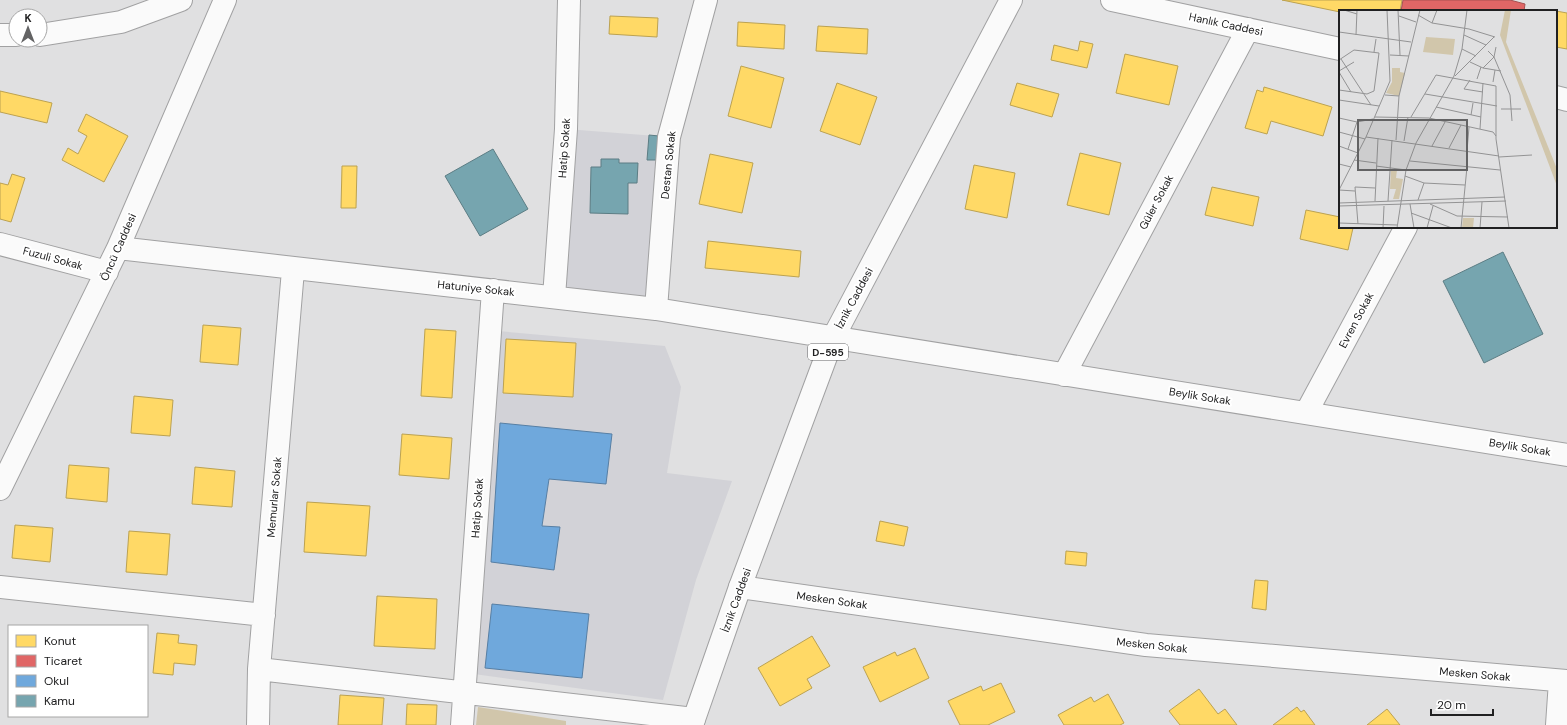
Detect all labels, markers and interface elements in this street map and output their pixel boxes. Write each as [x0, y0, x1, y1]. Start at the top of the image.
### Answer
north arrow [8, 8, 48, 48]
street label: Hanlık Caddesi [1188, 9, 1264, 39]
inset map [1339, 10, 1557, 228]
text: K [24, 11, 32, 25]
street label: Hatip Sokak [555, 117, 573, 178]
street label: Destan Sokak [657, 130, 679, 200]
street label: Güler Sokak [1136, 172, 1177, 232]
street label: Öncü Caddesi [97, 211, 139, 283]
street label: Fuzuli Sokak [21, 243, 85, 273]
street label: İznik Caddesi [832, 265, 876, 331]
street label: Hatuniye Sokak [437, 277, 516, 299]
street label: Evren Sokak [1335, 289, 1377, 350]
road number: D-595 [808, 344, 848, 360]
street label: Beylik Sokak [1168, 384, 1232, 408]
street label: Beylik Sokak [1488, 435, 1552, 459]
street label: Memurlar Sokak [263, 456, 285, 538]
street label: Hatip Sokak [468, 477, 486, 538]
street label: İznik Caddesi [718, 566, 754, 634]
street label: Mesken Sokak [796, 588, 869, 612]
legend [8, 625, 148, 717]
text: Konut [44, 633, 76, 649]
street label: Mesken Sokak [1116, 634, 1189, 656]
text: Ticaret [44, 653, 83, 669]
street label: Mesken Sokak [1439, 664, 1512, 684]
text: Okul [44, 673, 69, 689]
scale bar [1431, 691, 1493, 717]
text: Kamu [44, 693, 75, 709]
text: 20 m [1437, 697, 1466, 713]

